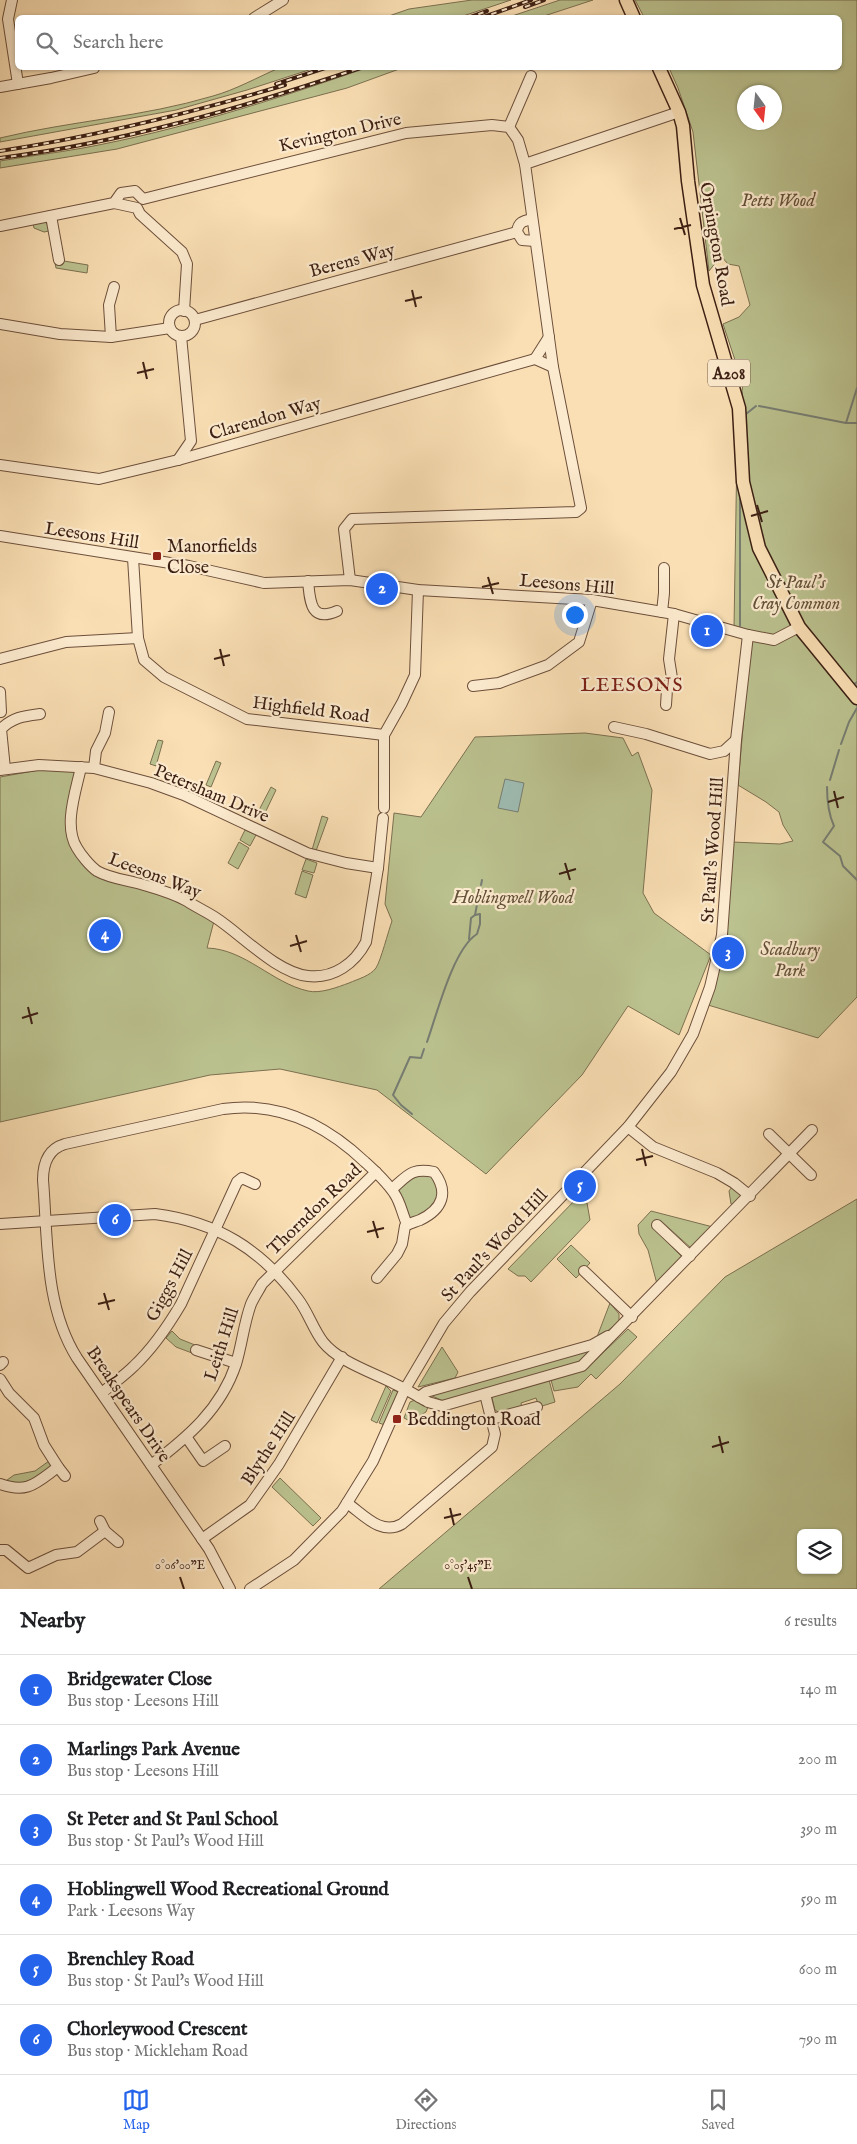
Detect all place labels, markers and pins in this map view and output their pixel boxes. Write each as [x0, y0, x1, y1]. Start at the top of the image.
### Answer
place label: Manorfields Close [167, 536, 257, 580]
marker: Manorfields Close [151, 550, 163, 562]
pin: 2 [366, 570, 398, 608]
pin: 1 [691, 612, 723, 650]
pin: 4 [89, 916, 121, 954]
pin: 3 [712, 934, 744, 972]
pin: 5 [564, 1167, 596, 1205]
pin: 6 [99, 1201, 131, 1239]
place label: Beddington Road [407, 1409, 541, 1432]
marker: Beddington Road [391, 1413, 403, 1425]

